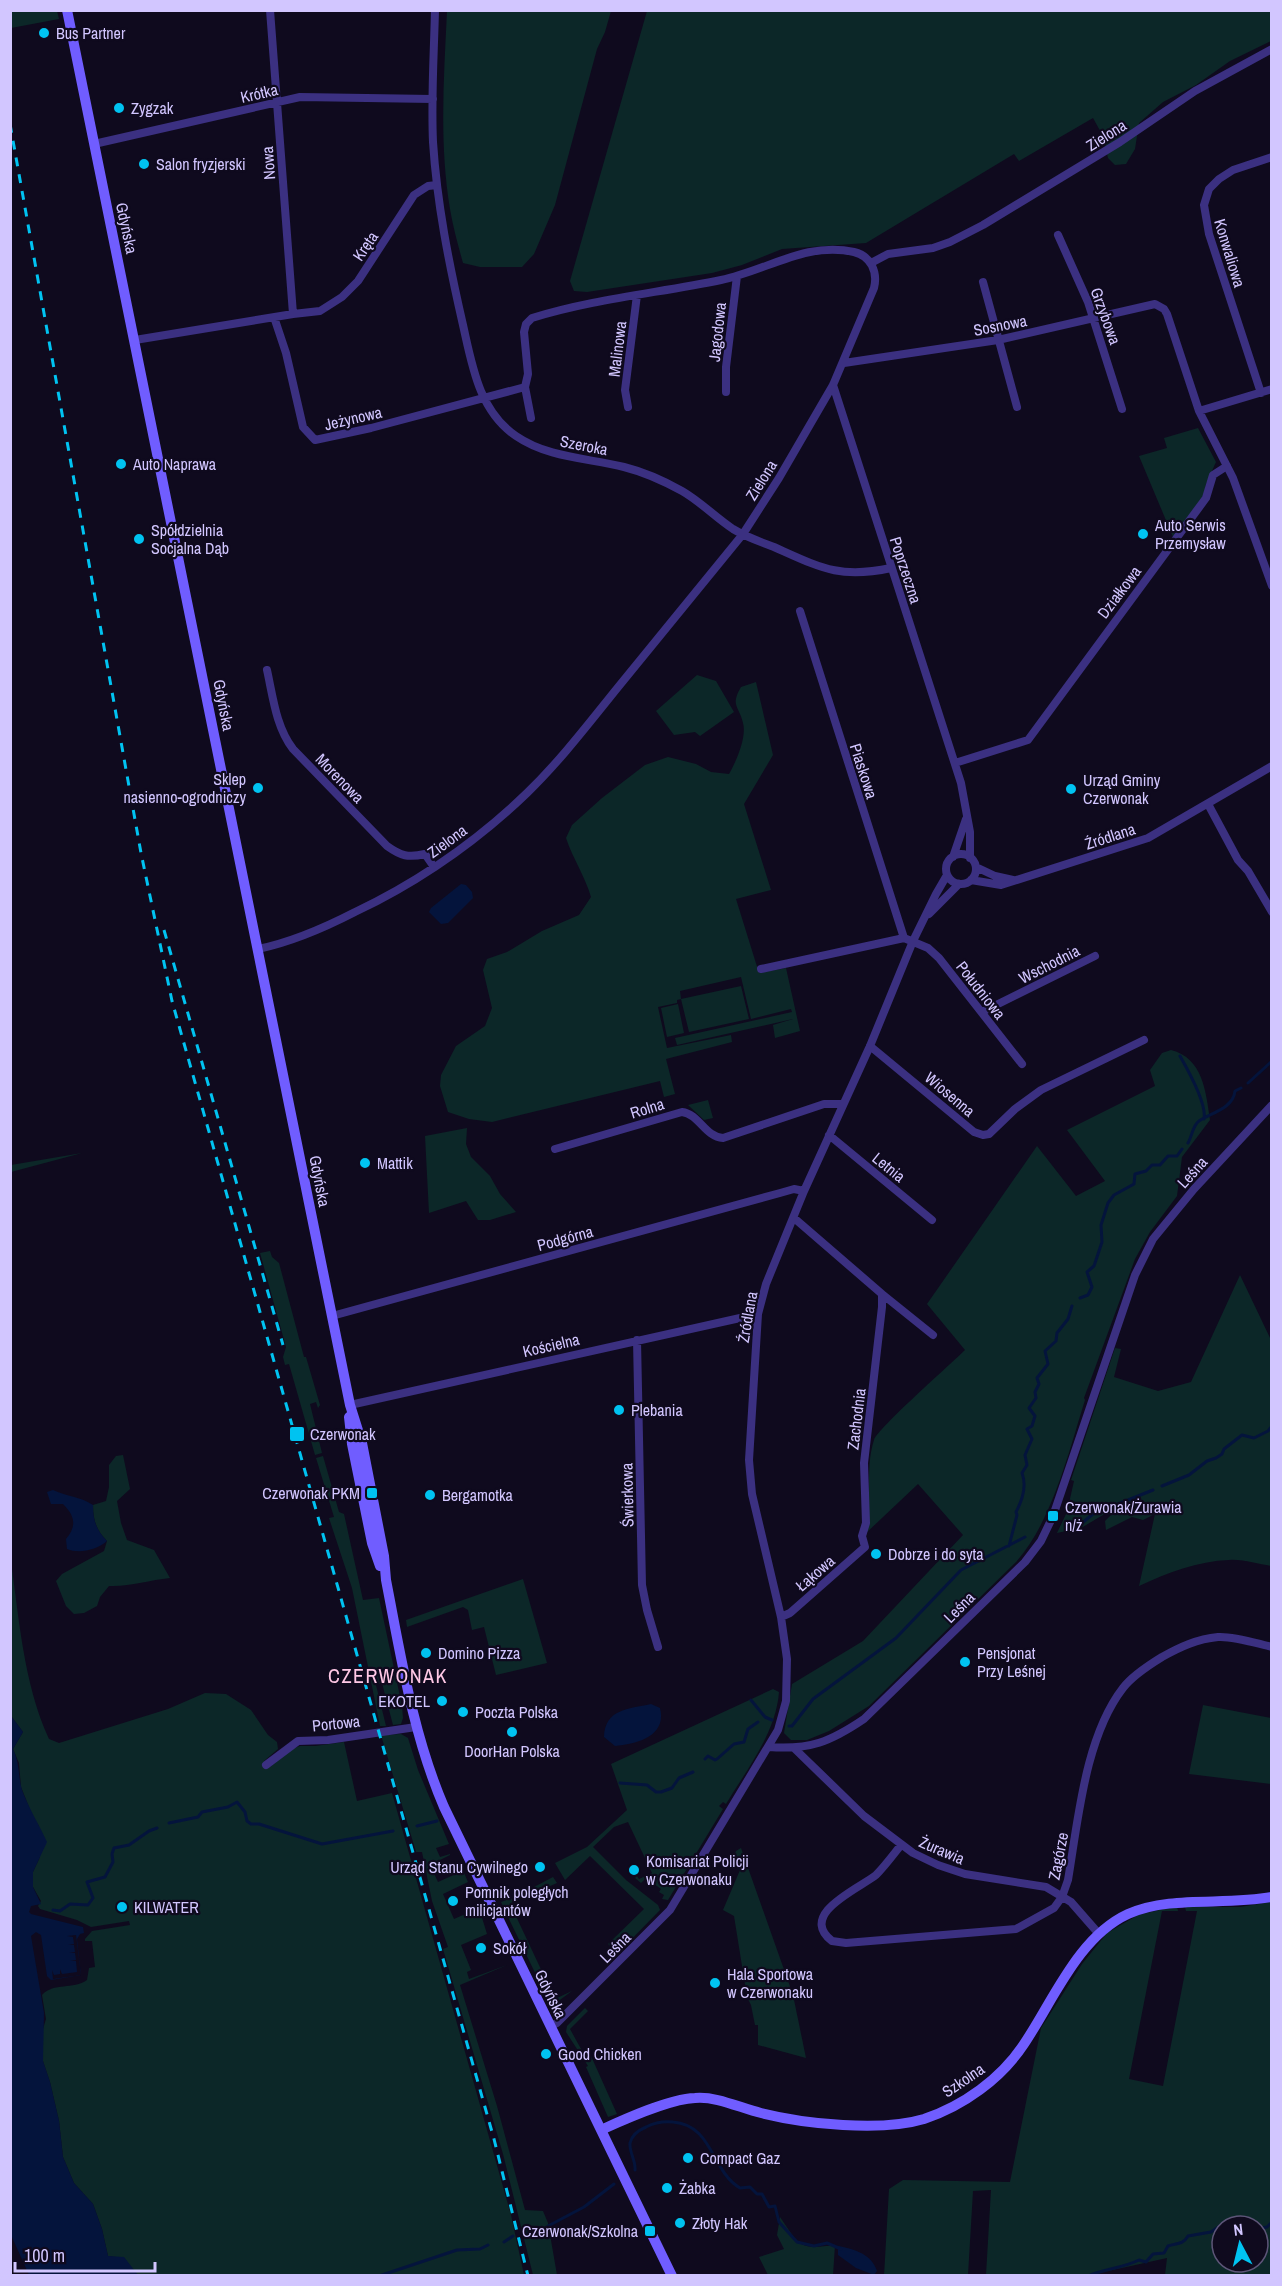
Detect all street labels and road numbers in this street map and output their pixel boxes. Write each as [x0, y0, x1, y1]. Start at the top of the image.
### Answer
street label: Krótka [238, 78, 281, 108]
street label: Zielona [1082, 114, 1131, 156]
street label: Nowa [256, 145, 280, 180]
street label: Gdyńska [111, 200, 143, 256]
street label: Konwaliowa [1209, 216, 1251, 291]
street label: Kręta [347, 226, 383, 265]
street label: Grzybowa [1086, 284, 1127, 348]
street label: Jagodowa [703, 300, 731, 363]
street label: Sosnowa [971, 309, 1029, 341]
street label: Malinowa [603, 319, 631, 378]
street label: Jeżynowa [322, 401, 385, 435]
street label: Szeroka [558, 430, 610, 461]
street label: Zielona [740, 455, 782, 504]
street label: Poprzeczna [885, 534, 927, 607]
street label: Działkowa [1092, 561, 1146, 623]
street label: Gdyńska [208, 677, 240, 733]
street label: Piaskowa [845, 741, 883, 802]
street label: Morenowa [311, 748, 370, 808]
street label: Źródlana [1082, 817, 1139, 854]
street label: Zielona [423, 819, 472, 863]
street label: Wschodnia [1015, 939, 1084, 989]
street label: Południowa [951, 956, 1011, 1024]
street label: Wiosenna [920, 1067, 980, 1122]
street label: Rolna [627, 1092, 667, 1124]
street label: Letnia [868, 1147, 911, 1187]
street label: Leśna [1172, 1151, 1213, 1193]
street label: Gdyńska [304, 1153, 336, 1209]
street label: Podgórna [535, 1220, 596, 1256]
street label: Źródlana [732, 1289, 762, 1344]
street label: Kościelna [520, 1328, 582, 1362]
street label: Zachodnia [841, 1386, 871, 1451]
street label: Świerkowa [615, 1462, 639, 1527]
street label: Łąkowa [791, 1549, 840, 1596]
street label: Leśna [939, 1586, 980, 1627]
street label: Portowa [311, 1709, 362, 1736]
street label: Zagórze [1043, 1830, 1073, 1882]
street label: Żurawia [916, 1831, 969, 1870]
street label: Leśna [595, 1926, 636, 1967]
street label: Gdyńska [530, 1966, 573, 2023]
street label: Szkolna [937, 2057, 989, 2102]

